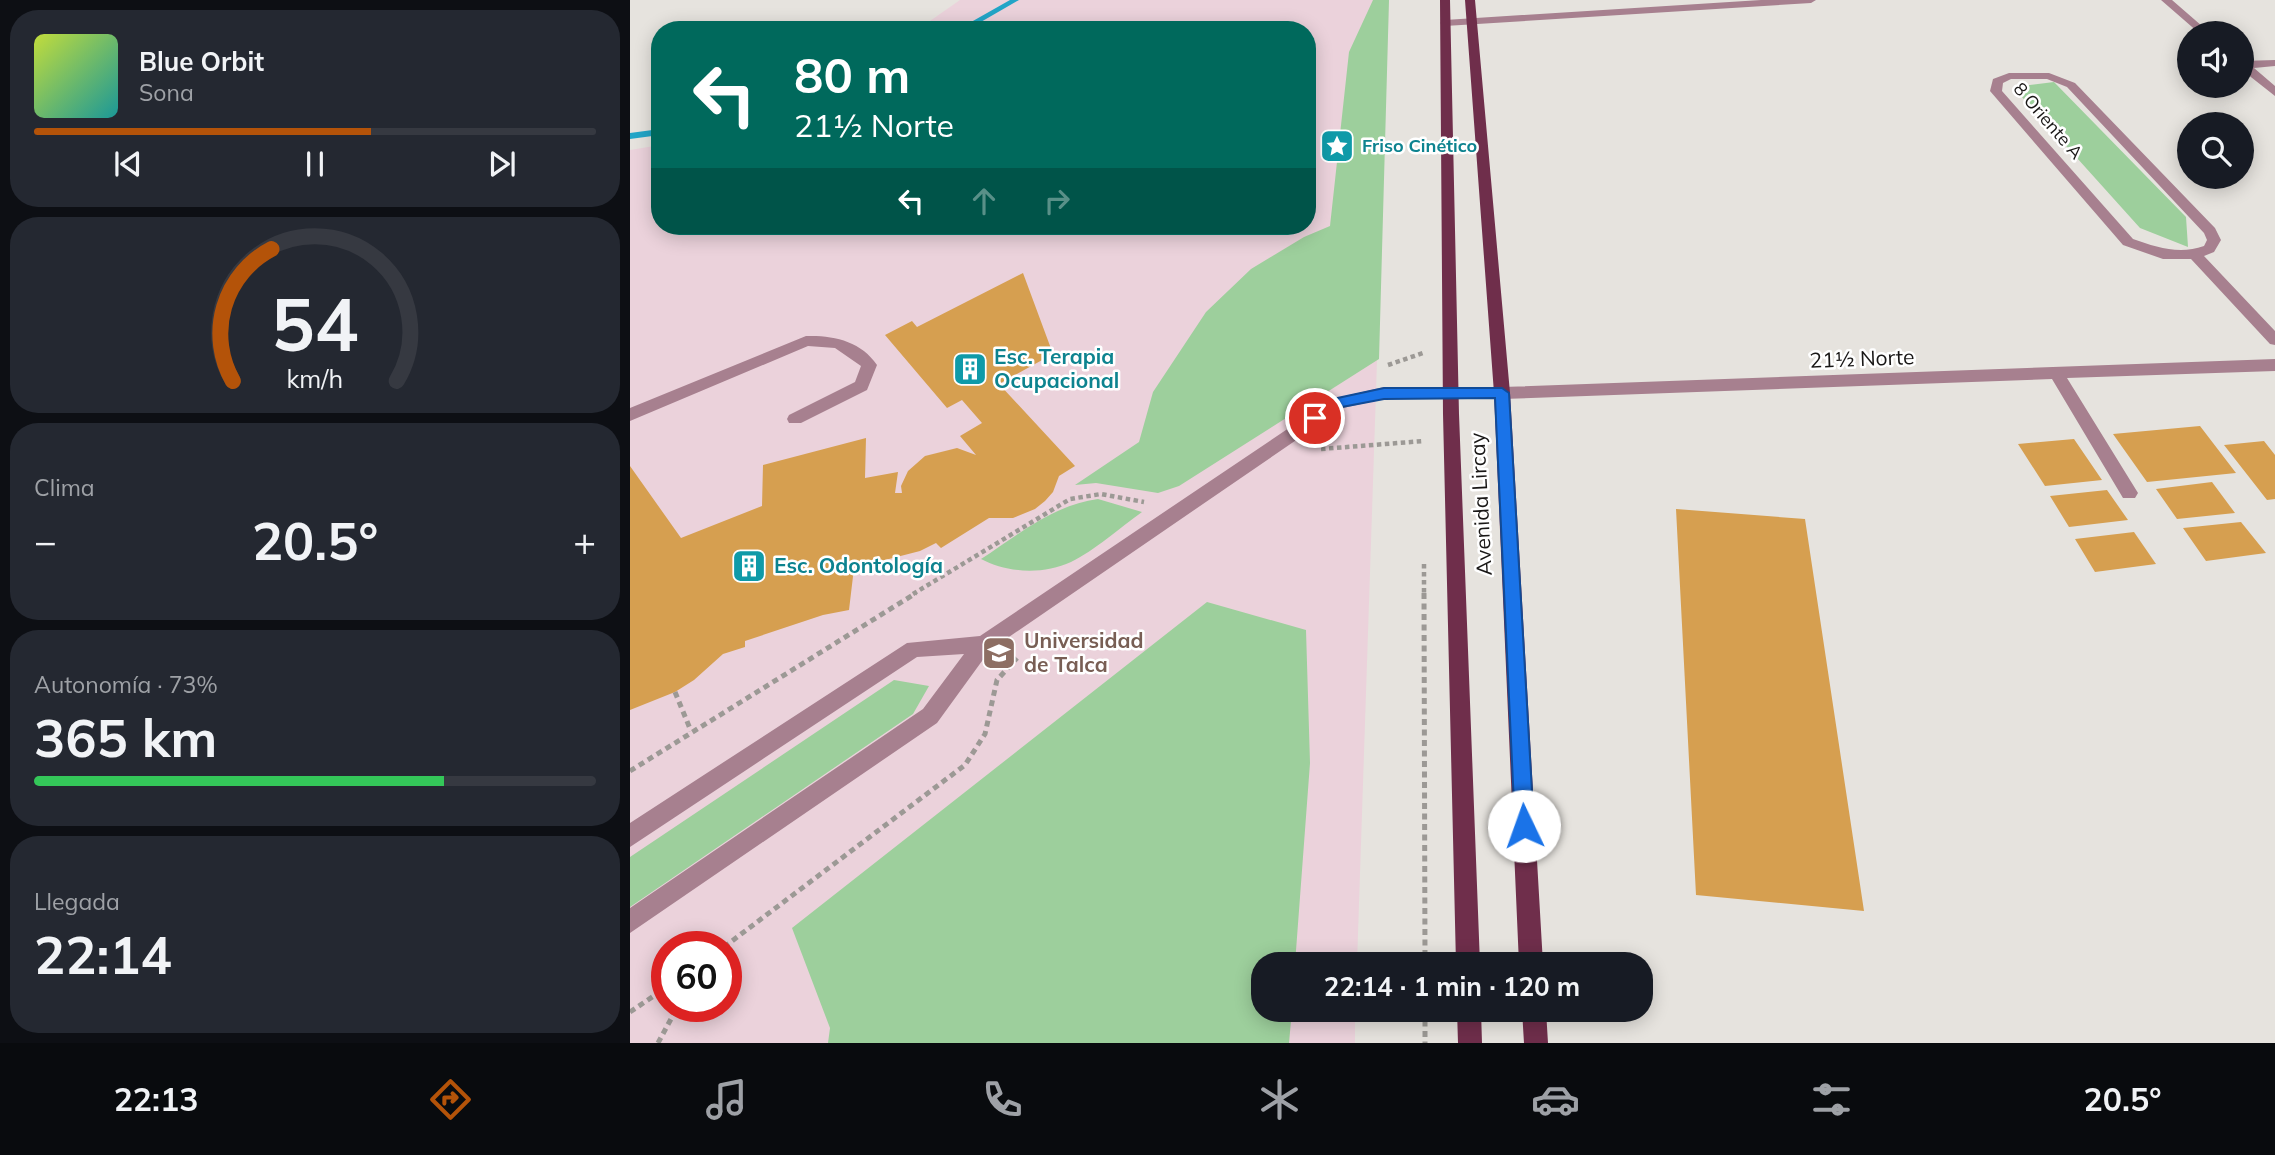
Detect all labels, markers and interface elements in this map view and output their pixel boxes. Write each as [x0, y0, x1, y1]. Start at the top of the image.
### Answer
map controls [2177, 21, 2254, 189]
button: sound [2177, 21, 2254, 98]
text: 80 m [794, 44, 910, 105]
text: Blue Orbit [139, 45, 264, 78]
icon: left [679, 49, 770, 140]
street label: 8 Oriente A [2009, 77, 2088, 164]
text: Sona [139, 78, 194, 107]
text: 21½ Norte [794, 105, 954, 145]
button: search [2177, 112, 2254, 189]
place icon: Friso Cinético [1318, 127, 1356, 165]
place label: Friso Cinético [1362, 134, 1477, 157]
icon: previous [109, 145, 147, 183]
icon: pause [296, 145, 334, 183]
icon: next [483, 145, 521, 183]
icon: left [892, 182, 930, 220]
icon: ahead [965, 182, 1003, 220]
icon: right [1038, 182, 1076, 220]
text: 54 [271, 278, 359, 369]
place label: Esc. Terapia Ocupacional [994, 343, 1119, 393]
street label: 21½ Norte [1809, 343, 1915, 373]
building icon: Esc. Terapia Ocupacional [951, 350, 989, 388]
text: km/h [287, 363, 343, 394]
pin [1285, 388, 1345, 448]
icon: arrive [1296, 399, 1334, 437]
street label: Avenida Lircay [1463, 432, 1497, 576]
text: Clima [34, 473, 95, 502]
text: 20.5° [252, 508, 378, 573]
text: − [34, 517, 57, 565]
text: + [573, 517, 596, 565]
building icon: Esc. Odontología [730, 547, 768, 585]
place label: Esc. Odontología [774, 552, 943, 578]
place label: Universidad de Talca [1024, 627, 1144, 677]
school or university icon: Universidad de Talca [980, 634, 1018, 672]
text: Autonomía · 73% [34, 670, 218, 699]
text: 365 km [34, 705, 217, 770]
position arrow [1487, 789, 1561, 863]
text: Llegada [34, 887, 120, 916]
text: 22:14 [34, 922, 172, 987]
speed limit sign: 60 [651, 931, 742, 1022]
text: 22:14 · 1 min · 120 m [1324, 970, 1580, 1003]
icon: directions [426, 1075, 475, 1124]
icon: music [702, 1075, 751, 1124]
icon: phone [978, 1075, 1027, 1124]
icon: climate [1255, 1075, 1304, 1124]
icon: car [1531, 1075, 1580, 1124]
icon: filters [1807, 1075, 1856, 1124]
text: 22:13 [114, 1079, 198, 1119]
text: 20.5° [2084, 1079, 2161, 1119]

